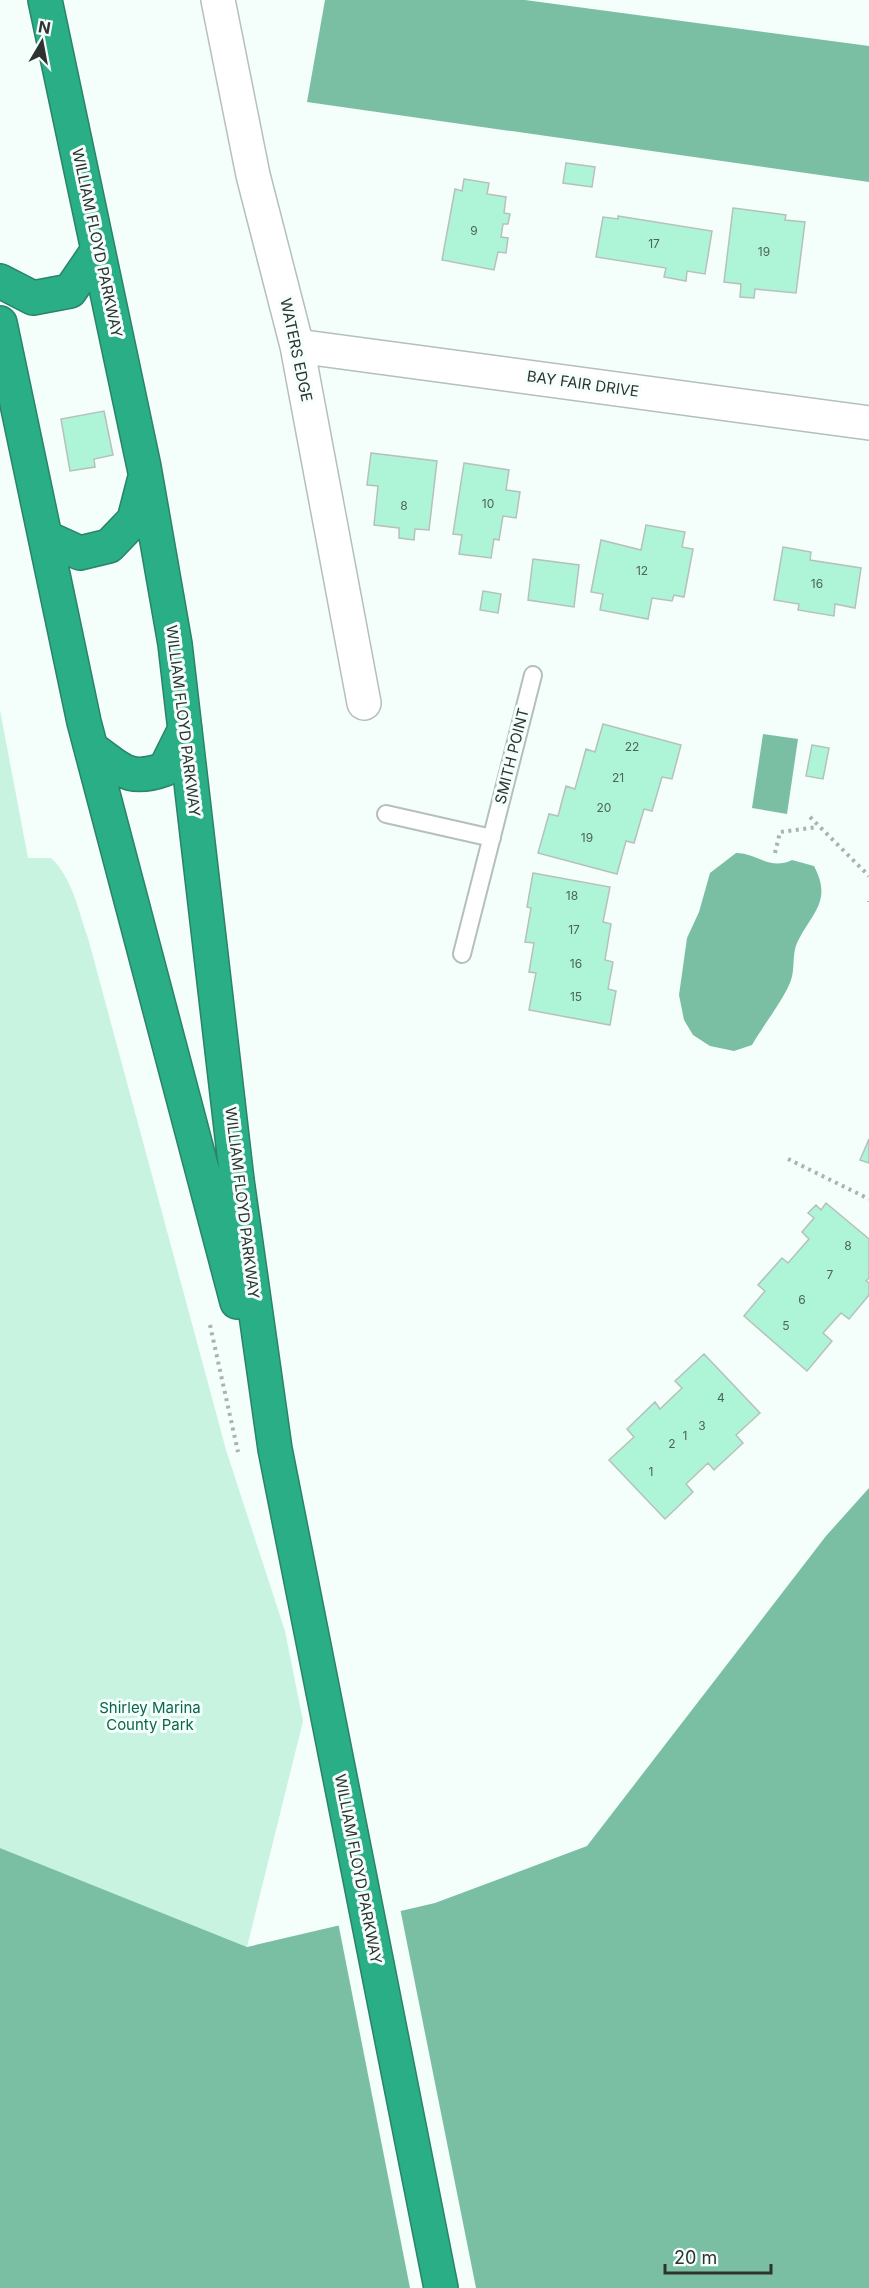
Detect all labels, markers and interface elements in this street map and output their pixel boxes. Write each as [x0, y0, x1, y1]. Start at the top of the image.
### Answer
north arrow [12, 12, 72, 72]
text: N [37, 16, 52, 38]
street label: WILLIAM FLOYD PARKWAY [68, 147, 127, 339]
house number: 9 [470, 223, 478, 238]
house number: 17 [648, 236, 660, 251]
house number: 19 [758, 244, 770, 259]
street label: WATERS EDGE [276, 296, 317, 403]
street label: BAY FAIR DRIVE [526, 366, 640, 401]
house number: 10 [482, 496, 494, 511]
house number: 8 [400, 498, 408, 513]
house number: 12 [636, 563, 648, 578]
house number: 16 [811, 576, 823, 591]
street label: WILLIAM FLOYD PARKWAY [162, 624, 205, 818]
street label: SMITH POINT [490, 706, 533, 806]
house number: 22 [625, 739, 639, 754]
house number: 21 [612, 770, 624, 785]
house number: 20 [597, 800, 611, 815]
house number: 19 [581, 830, 593, 845]
house number: 18 [566, 888, 578, 903]
house number: 17 [568, 922, 580, 937]
house number: 16 [570, 956, 582, 971]
house number: 15 [570, 989, 582, 1004]
street label: WILLIAM FLOYD PARKWAY [221, 1106, 264, 1300]
house number: 8 [844, 1238, 852, 1253]
house number: 7 [827, 1267, 834, 1282]
house number: 6 [798, 1292, 806, 1307]
house number: 5 [782, 1318, 790, 1333]
house number: 4 [717, 1390, 725, 1405]
house number: 3 [698, 1418, 706, 1433]
house number: 1 [683, 1428, 687, 1443]
house number: 2 [668, 1436, 676, 1451]
house number: 1 [649, 1464, 653, 1479]
park label: Shirley Marina County Park [99, 1698, 201, 1734]
street label: WILLIAM FLOYD PARKWAY [331, 1772, 386, 1965]
scale bar [665, 2237, 772, 2275]
text: 20 m [674, 2247, 717, 2268]

